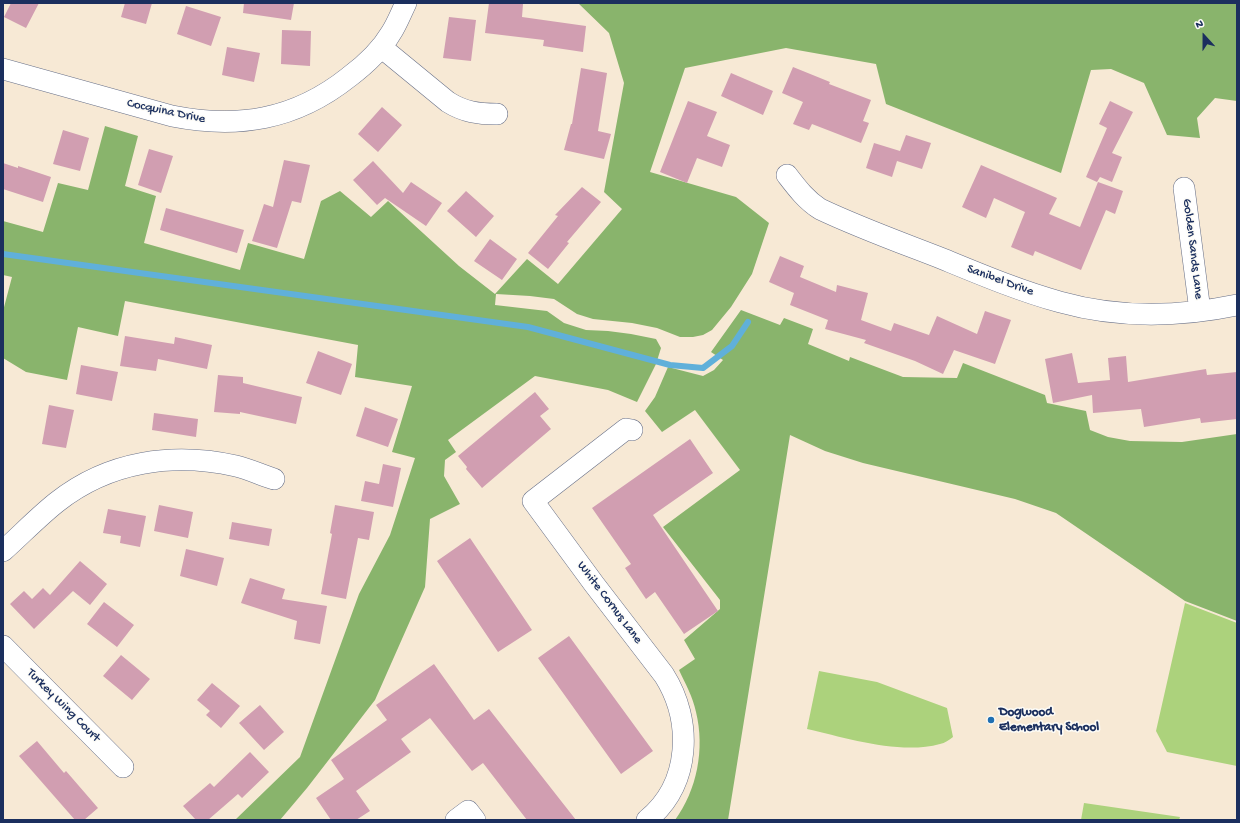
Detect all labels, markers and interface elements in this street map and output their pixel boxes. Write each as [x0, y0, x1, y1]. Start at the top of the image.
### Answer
north arrow [1184, 16, 1224, 56]
text: N [1194, 18, 1205, 32]
street label: Cocquina Drive [125, 96, 207, 128]
street label: Golden Sands Lane [1178, 198, 1206, 300]
street label: Sanibel Drive [964, 262, 1036, 300]
street label: White Cornus Lane [573, 559, 645, 647]
street label: Turkey Wing Court [23, 666, 103, 746]
place label: Dogwood Elementary School [999, 705, 1099, 736]
marker: Dogwood Elementary School [986, 715, 996, 725]

